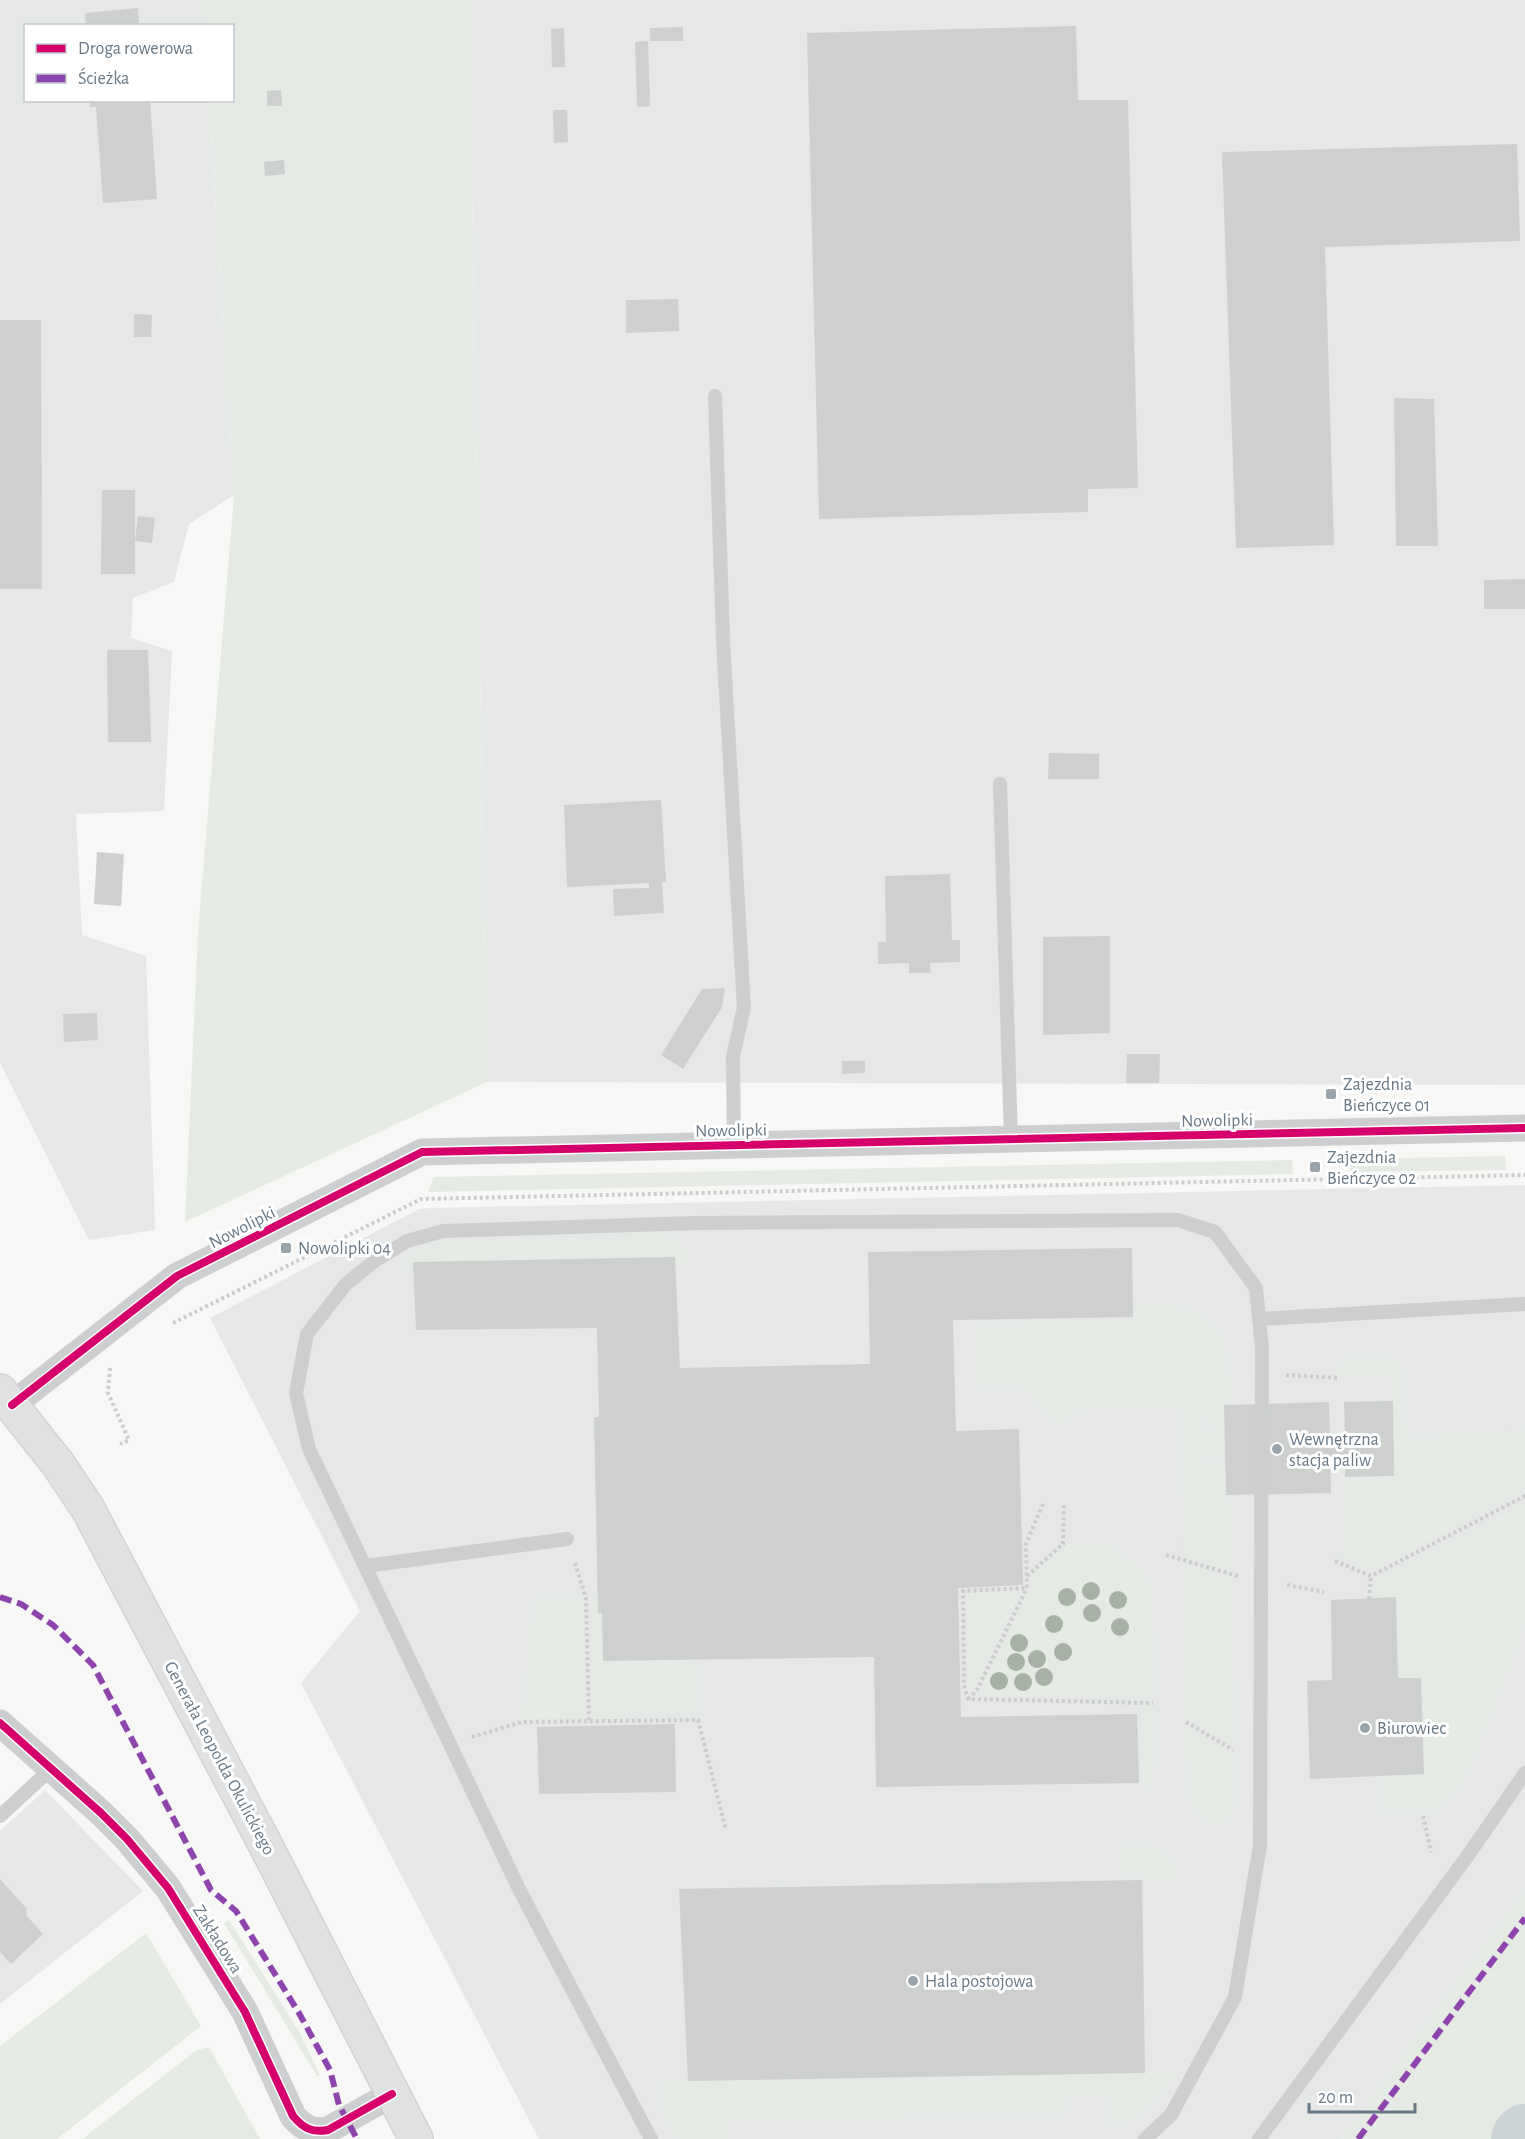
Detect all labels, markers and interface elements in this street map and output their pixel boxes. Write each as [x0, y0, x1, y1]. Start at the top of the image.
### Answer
legend [24, 24, 234, 102]
text: Droga rowerowa [78, 40, 193, 58]
text: Ścieżka [78, 67, 129, 88]
place label: Zajezdnia Bieńczyce 01 [1343, 1076, 1430, 1115]
marker: Zajezdnia Bieńczyce 01 [1324, 1087, 1338, 1101]
street label: Nowolipki [1181, 1111, 1253, 1131]
street label: Nowolipki [695, 1121, 767, 1141]
place label: Zajezdnia Bieńczyce 02 [1327, 1149, 1416, 1188]
marker: Zajezdnia Bieńczyce 02 [1308, 1160, 1322, 1174]
street label: Nowolipki [206, 1204, 279, 1252]
place label: Nowolipki 04 [298, 1240, 391, 1258]
marker: Nowolipki 04 [279, 1241, 293, 1255]
place label: Wewnętrzna stacja paliw [1289, 1431, 1379, 1470]
marker: Wewnętrzna stacja paliw [1270, 1442, 1284, 1456]
street label: Generała Leopolda Okulickiego [160, 1659, 278, 1858]
place label: Biurowiec [1377, 1720, 1446, 1738]
marker: Biurowiec [1358, 1721, 1372, 1735]
street label: Zakładowa [189, 1902, 245, 1977]
place label: Hala postojowa [925, 1973, 1034, 1991]
marker: Hala postojowa [906, 1974, 920, 1988]
scale bar [1309, 2076, 1416, 2114]
text: 20 m [1318, 2089, 1353, 2107]

